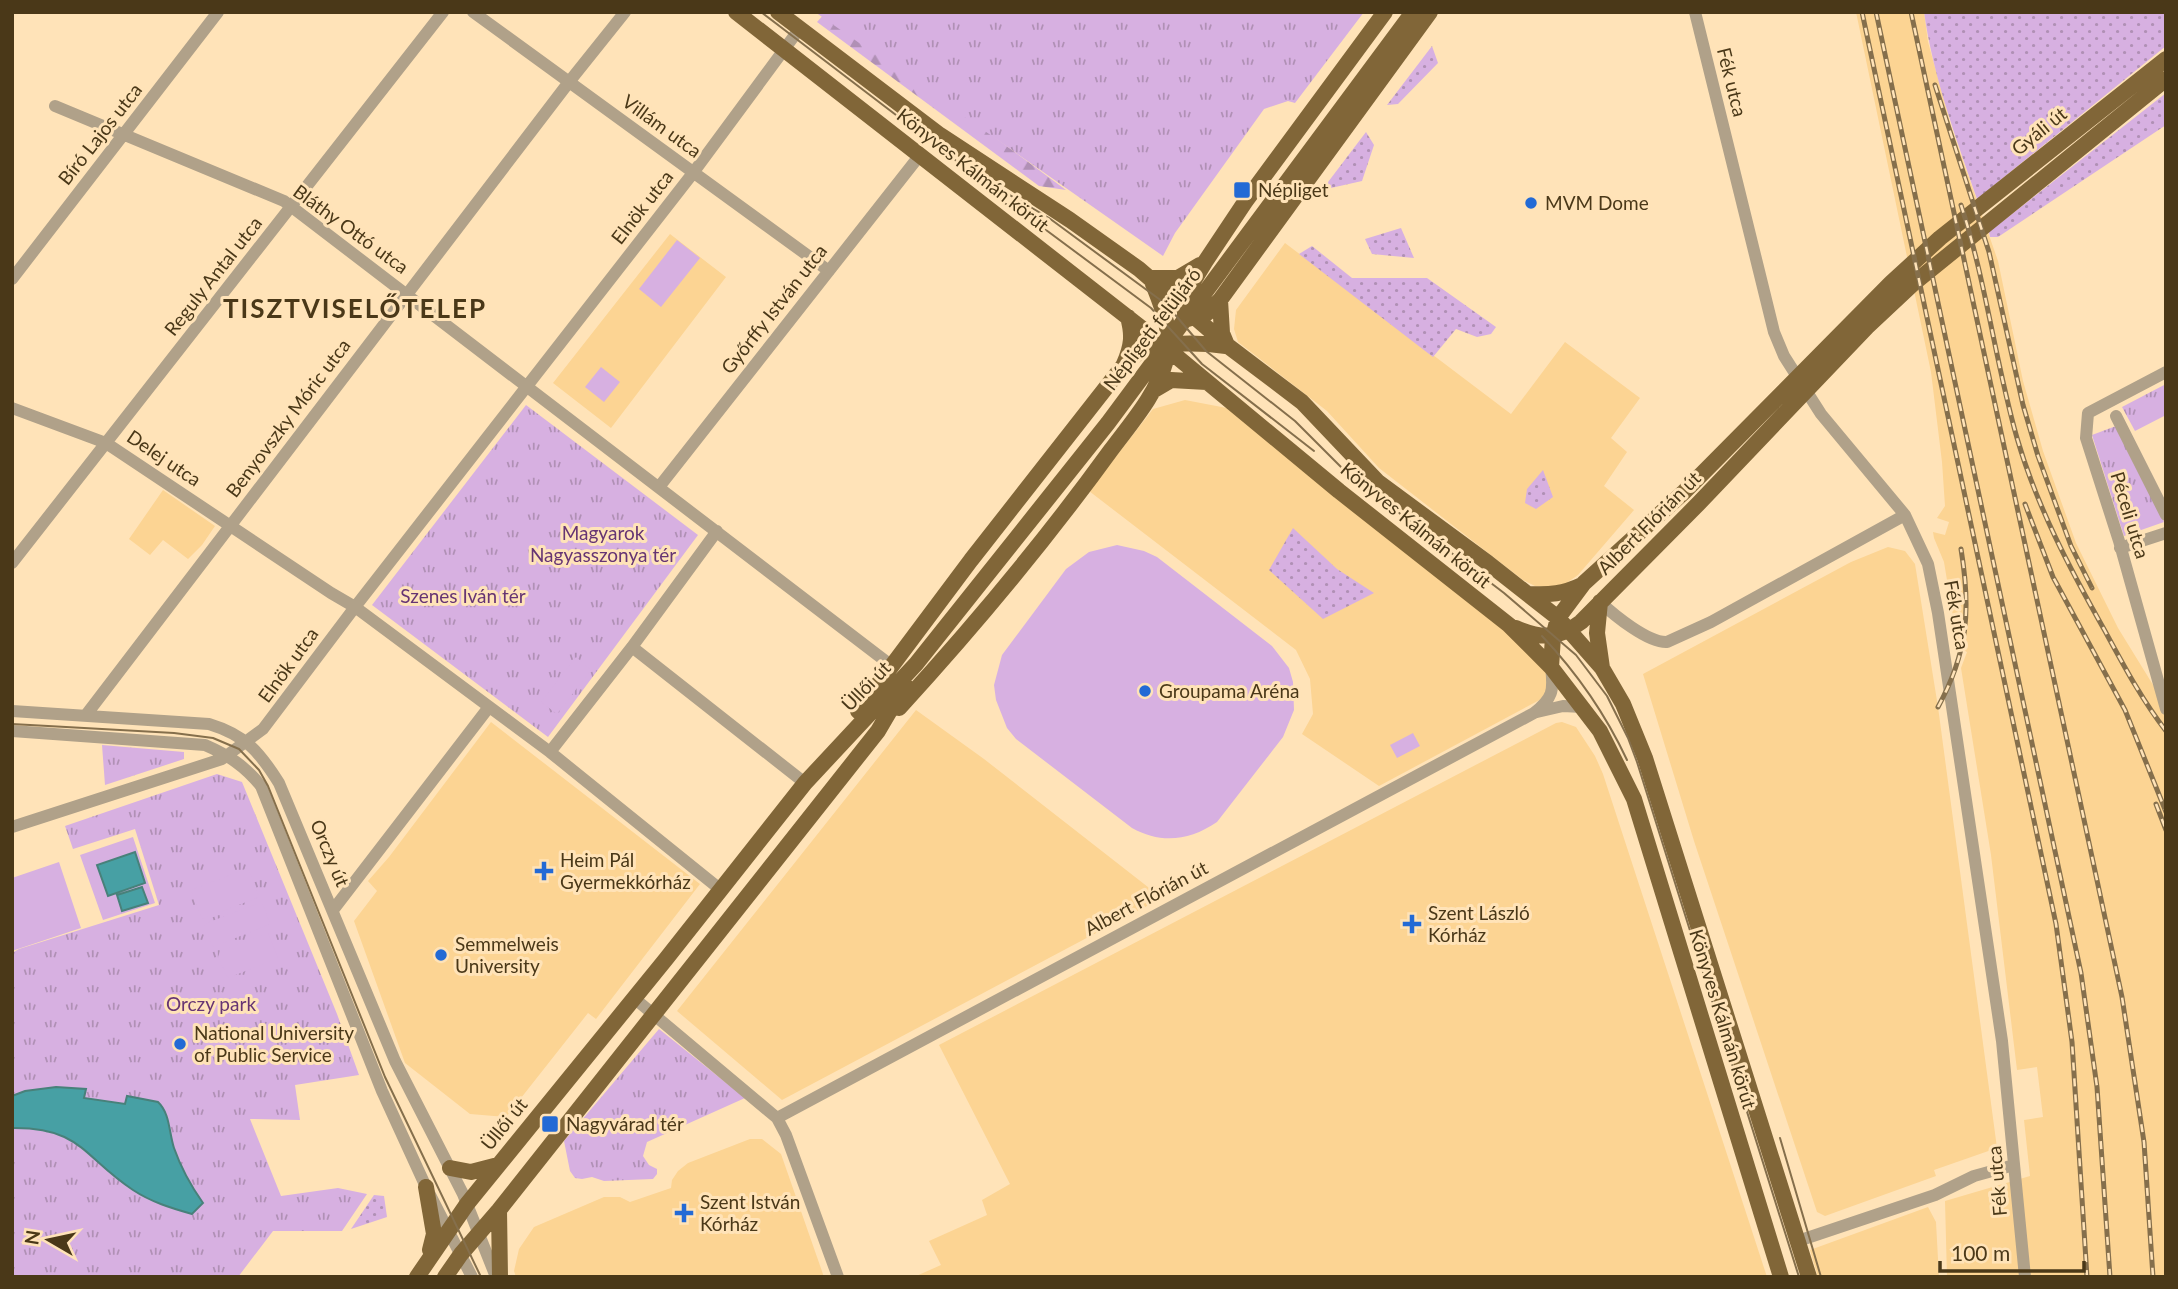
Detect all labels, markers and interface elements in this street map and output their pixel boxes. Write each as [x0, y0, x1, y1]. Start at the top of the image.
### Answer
street label: Fék utca [1713, 45, 1752, 119]
street label: Bíró Lajos utca [53, 78, 146, 189]
street label: Villám utca [618, 89, 706, 162]
street label: Gyáli út [2007, 101, 2071, 160]
street label: Könyves Kálmán körút [893, 103, 1054, 236]
street label: Elnök utca [606, 165, 677, 248]
place label: Népliget [1258, 178, 1329, 201]
street label: Bláthy Ottó utca [289, 179, 413, 278]
marker: Népliget [1232, 180, 1252, 200]
place label: MVM Dome [1545, 191, 1649, 214]
marker: MVM Dome [1523, 195, 1539, 211]
street label: Reguly Antal utca [159, 212, 266, 340]
street label: Győrffy István utca [716, 239, 831, 378]
street label: Népligeti felüljáró [1098, 263, 1205, 395]
district label: TISZTVISELŐTELEP [223, 292, 487, 324]
street label: Benyovszky Móric utca [221, 334, 355, 501]
street label: Delej utca [123, 425, 206, 491]
street label: Könyves Kálmán körút [1337, 457, 1496, 592]
street label: Albert Flórián út [1592, 466, 1705, 579]
street label: Péceli utca [2106, 469, 2155, 561]
park label: Magyarok Nagyasszonya tér [530, 521, 676, 566]
street label: Fék utca [1940, 578, 1975, 652]
park label: Szenes Iván tér [400, 584, 526, 607]
street label: Elnök utca [253, 623, 323, 707]
street label: Üllői út [836, 656, 895, 715]
place label: Groupama Aréna [1159, 679, 1299, 702]
marker: Groupama Aréna [1137, 683, 1153, 699]
street label: Orczy út [306, 816, 355, 890]
place label: Heim Pál Gyermekkórház [560, 848, 691, 893]
street label: Albert Flórián út [1080, 855, 1211, 940]
marker: Heim Pál Gyermekkórház [534, 861, 554, 881]
place label: Szent László Kórház [1428, 901, 1530, 946]
marker: Szent László Kórház [1402, 914, 1422, 934]
street label: Könyves Kálmán körút [1685, 926, 1762, 1112]
place label: Semmelweis University [455, 932, 559, 977]
marker: Semmelweis University [433, 947, 449, 963]
park label: Orczy park [166, 992, 256, 1015]
place label: National University of Public Service [194, 1021, 354, 1066]
marker: National University of Public Service [172, 1036, 188, 1052]
street label: Üllői út [476, 1093, 532, 1154]
place label: Nagyvárad tér [566, 1112, 684, 1135]
marker: Nagyvárad tér [540, 1114, 560, 1134]
street label: Fék utca [1982, 1145, 2011, 1217]
place label: Szent István Kórház [700, 1190, 800, 1235]
marker: Szent István Kórház [674, 1203, 694, 1223]
north arrow [14, 1205, 84, 1275]
text: N [19, 1228, 44, 1246]
scale bar [1940, 1230, 2084, 1274]
text: 100 m [1951, 1240, 2010, 1265]

